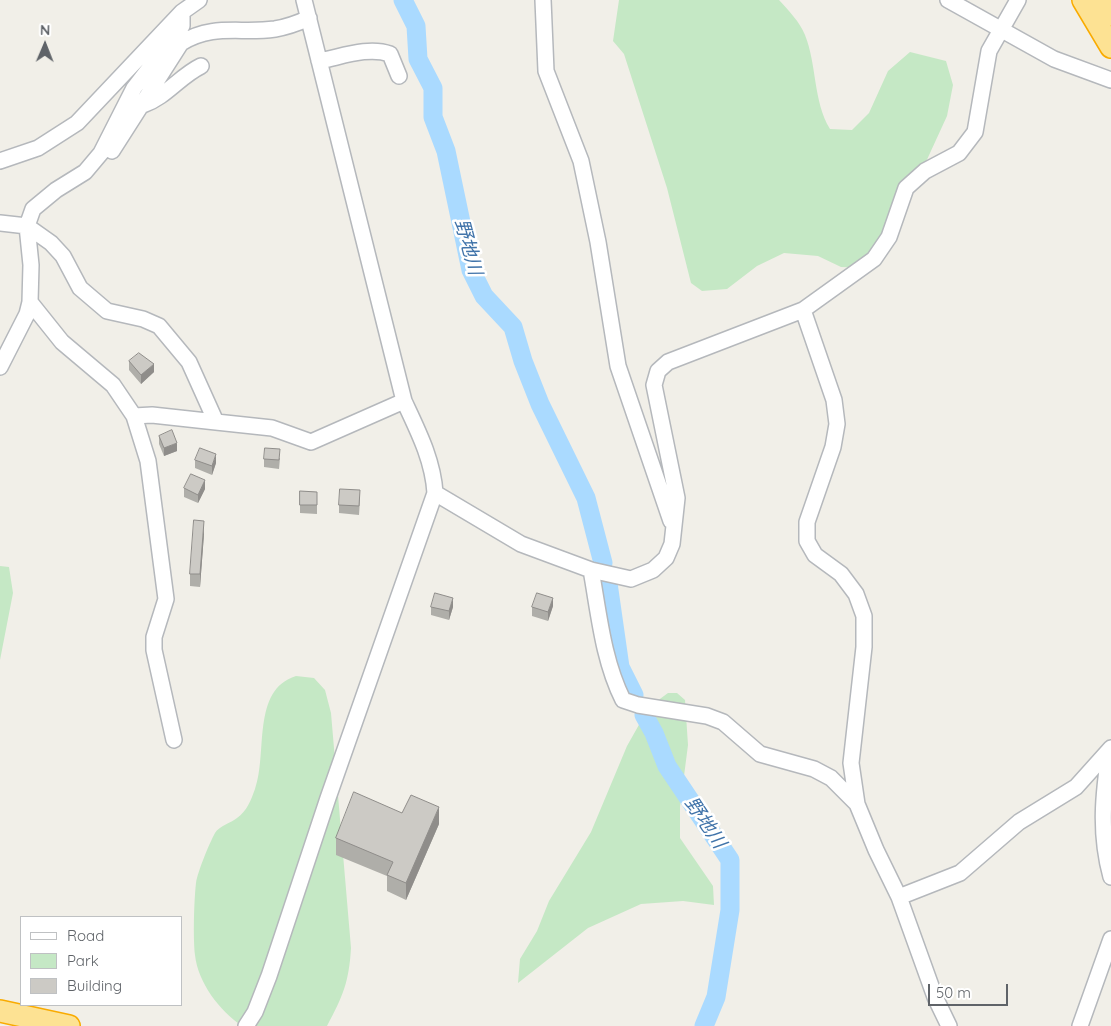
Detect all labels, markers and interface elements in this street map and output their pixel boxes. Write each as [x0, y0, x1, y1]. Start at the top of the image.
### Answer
north arrow [20, 20, 70, 70]
text: N [40, 21, 51, 39]
water label: 野地川 [450, 217, 486, 277]
water label: 野地川 [680, 793, 730, 853]
legend [20, 916, 182, 1006]
text: Road [67, 926, 104, 945]
text: Park [67, 951, 99, 970]
scale bar [931, 974, 1011, 1006]
text: Building [67, 976, 122, 995]
text: 50 m [936, 983, 971, 1002]

